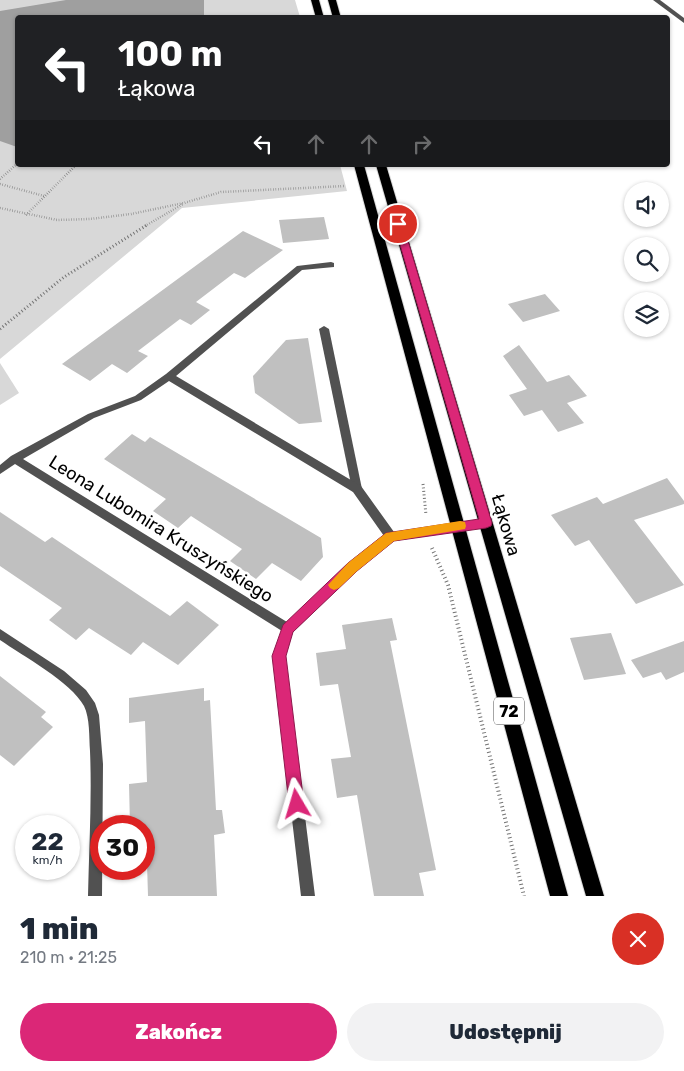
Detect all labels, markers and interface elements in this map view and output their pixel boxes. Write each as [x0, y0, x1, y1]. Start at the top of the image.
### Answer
text: 100 m [118, 33, 223, 75]
icon: left [35, 35, 100, 100]
text: Łąkowa [118, 75, 195, 102]
icon: left [249, 130, 277, 158]
icon: ahead [302, 130, 330, 158]
icon: ahead [355, 130, 383, 158]
icon: right [408, 130, 436, 158]
map controls [624, 182, 669, 337]
button: sound [624, 182, 669, 227]
pin [377, 203, 419, 245]
icon: arrive [384, 210, 412, 238]
button: search [624, 237, 669, 282]
button: layers [624, 292, 669, 337]
street label: Leona Lubomira Kruszyńskiego [45, 451, 277, 607]
street label: Łąkowa [487, 492, 525, 558]
road number: 72 [494, 698, 524, 724]
position arrow [270, 777, 322, 829]
speed limit sign: 30 [90, 815, 155, 880]
text: 22 [31, 827, 64, 856]
text: km/h [33, 853, 62, 867]
text: 1 min [20, 911, 98, 947]
button: close [612, 913, 664, 965]
text: 210 m · 21:25 [20, 948, 117, 967]
button: Zakończ [20, 1003, 337, 1061]
button: Udostępnij [347, 1003, 664, 1061]

